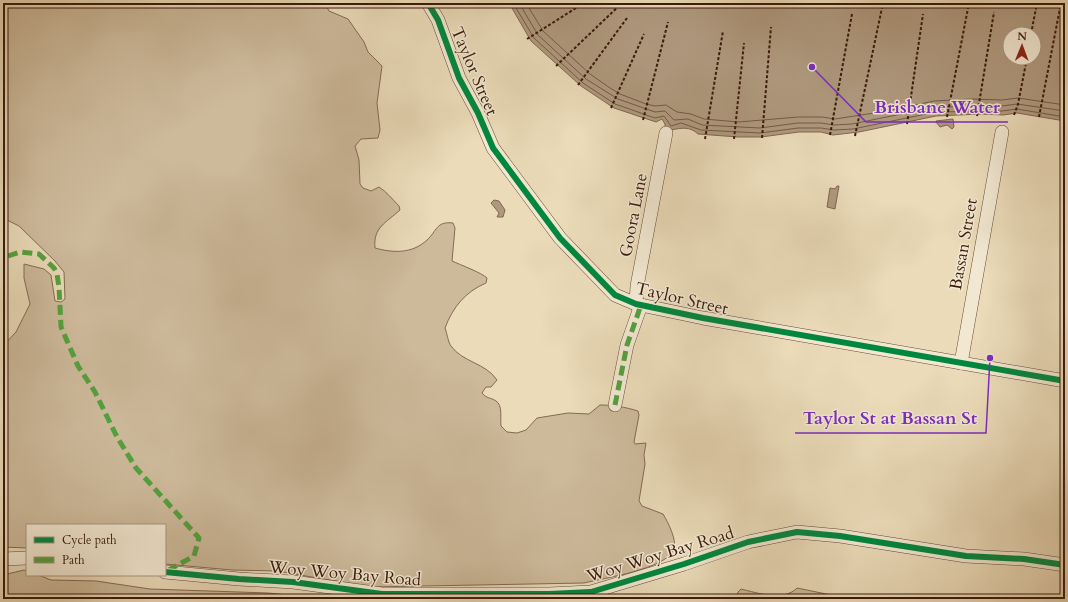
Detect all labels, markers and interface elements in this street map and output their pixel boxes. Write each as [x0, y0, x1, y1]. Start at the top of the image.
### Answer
street label: Taylor Street [446, 23, 504, 120]
north arrow [1002, 26, 1042, 66]
text: N [1017, 29, 1028, 44]
callout: Brisbane Water [866, 92, 1008, 122]
text: Brisbane Water [874, 95, 1001, 120]
street label: Goora Lane [614, 171, 653, 259]
street label: Bassan Street [944, 196, 983, 292]
street label: Taylor Street [634, 277, 731, 320]
callout: Taylor St at Bassan St [795, 403, 986, 433]
text: Taylor St at Bassan St [803, 406, 978, 431]
street label: Woy Woy Bay Road [583, 521, 737, 588]
legend [26, 524, 166, 576]
text: Cycle path [62, 532, 117, 548]
text: Path [62, 552, 85, 568]
street label: Woy Woy Bay Road [267, 555, 422, 592]

